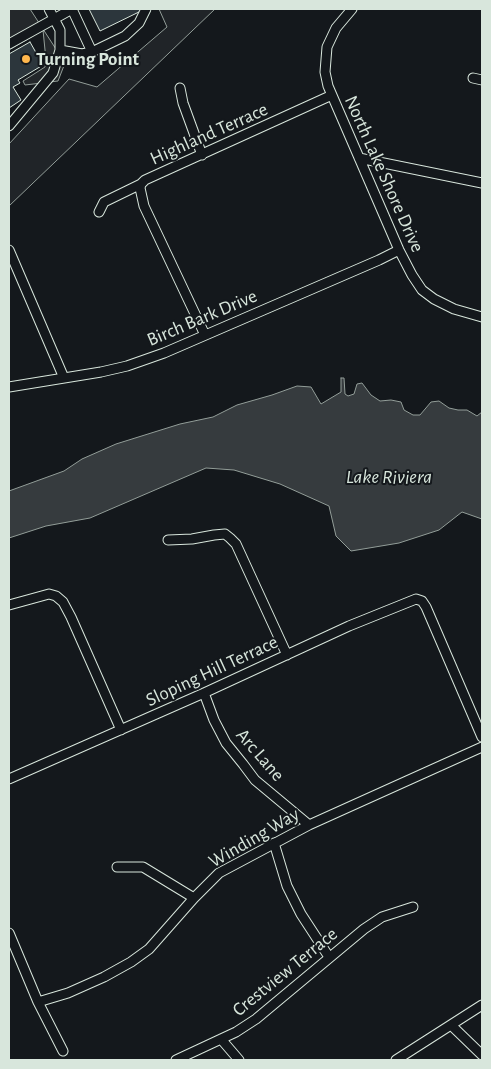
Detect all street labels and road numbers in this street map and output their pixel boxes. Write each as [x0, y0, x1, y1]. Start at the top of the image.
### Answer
street label: North Lake Shore Drive [339, 92, 429, 256]
street label: Highland Terrace [147, 98, 271, 170]
street label: Birch Bark Drive [143, 285, 261, 351]
street label: Sloping Hill Terrace [142, 630, 282, 712]
street label: Arc Lane [231, 724, 289, 786]
street label: Winding Way [205, 803, 303, 873]
street label: Crestview Terrace [228, 923, 342, 1021]

